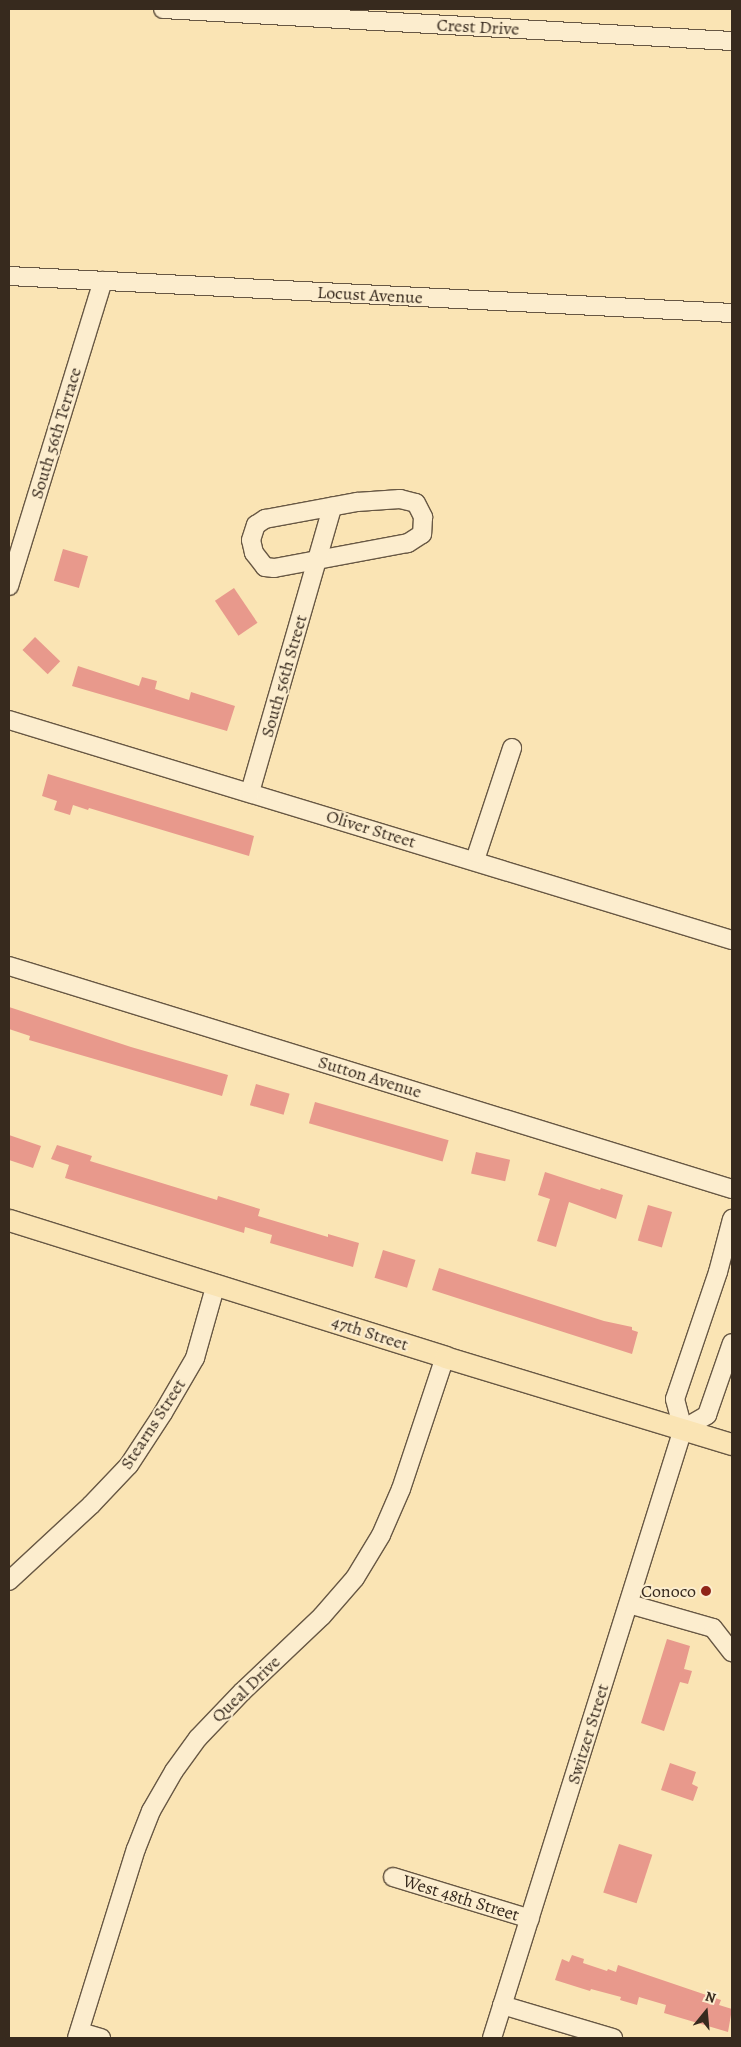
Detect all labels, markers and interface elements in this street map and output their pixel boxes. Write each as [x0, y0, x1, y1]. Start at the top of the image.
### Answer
street label: Crest Drive [436, 14, 520, 40]
street label: Locust Avenue [317, 281, 423, 309]
street label: South 56th Terrace [26, 365, 86, 501]
street label: South 56th Street [256, 612, 312, 740]
street label: Oliver Street [324, 805, 418, 853]
street label: Sutton Avenue [316, 1051, 424, 1103]
street label: 47th Street [329, 1311, 411, 1355]
street label: Stearns Street [116, 1375, 190, 1473]
place label: Conoco [641, 1580, 696, 1602]
marker: Conoco [700, 1585, 712, 1597]
street label: Queal Drive [207, 1651, 285, 1727]
street label: Switzer Street [562, 1681, 614, 1787]
street label: West 48th Street [400, 1870, 522, 1926]
north arrow [681, 1987, 731, 2037]
text: N [703, 1987, 718, 2008]

